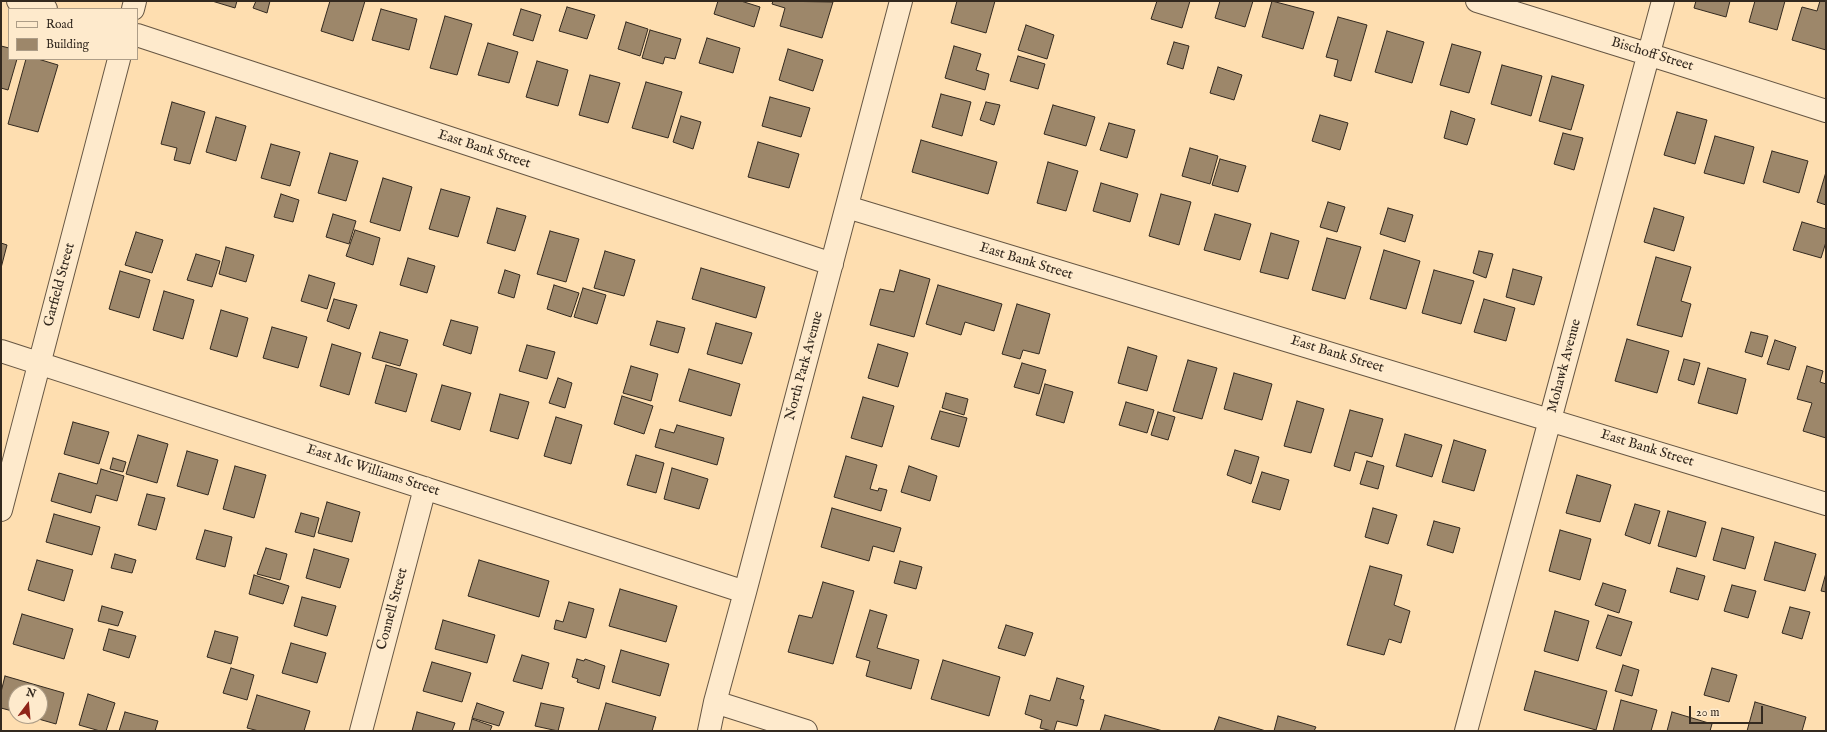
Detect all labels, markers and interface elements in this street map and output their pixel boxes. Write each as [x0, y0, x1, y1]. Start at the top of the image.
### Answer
legend [8, 8, 138, 60]
text: Road [46, 17, 73, 32]
street label: Bischoff Street [1609, 35, 1695, 75]
text: Building [46, 37, 89, 52]
street label: East Bank Street [435, 127, 533, 173]
street label: East Bank Street [977, 240, 1075, 284]
street label: Garfield Street [41, 241, 79, 329]
street label: North Park Avenue [782, 310, 828, 422]
street label: Mohawk Avenue [1544, 317, 1586, 415]
street label: East Bank Street [1288, 333, 1386, 377]
street label: East Bank Street [1598, 427, 1696, 471]
street label: East Mc Williams Street [304, 442, 442, 500]
street label: Connell Street [374, 566, 412, 652]
north arrow [8, 684, 48, 724]
text: N [25, 685, 38, 701]
scale bar [1691, 698, 1765, 724]
text: 20 m [1696, 705, 1719, 720]

